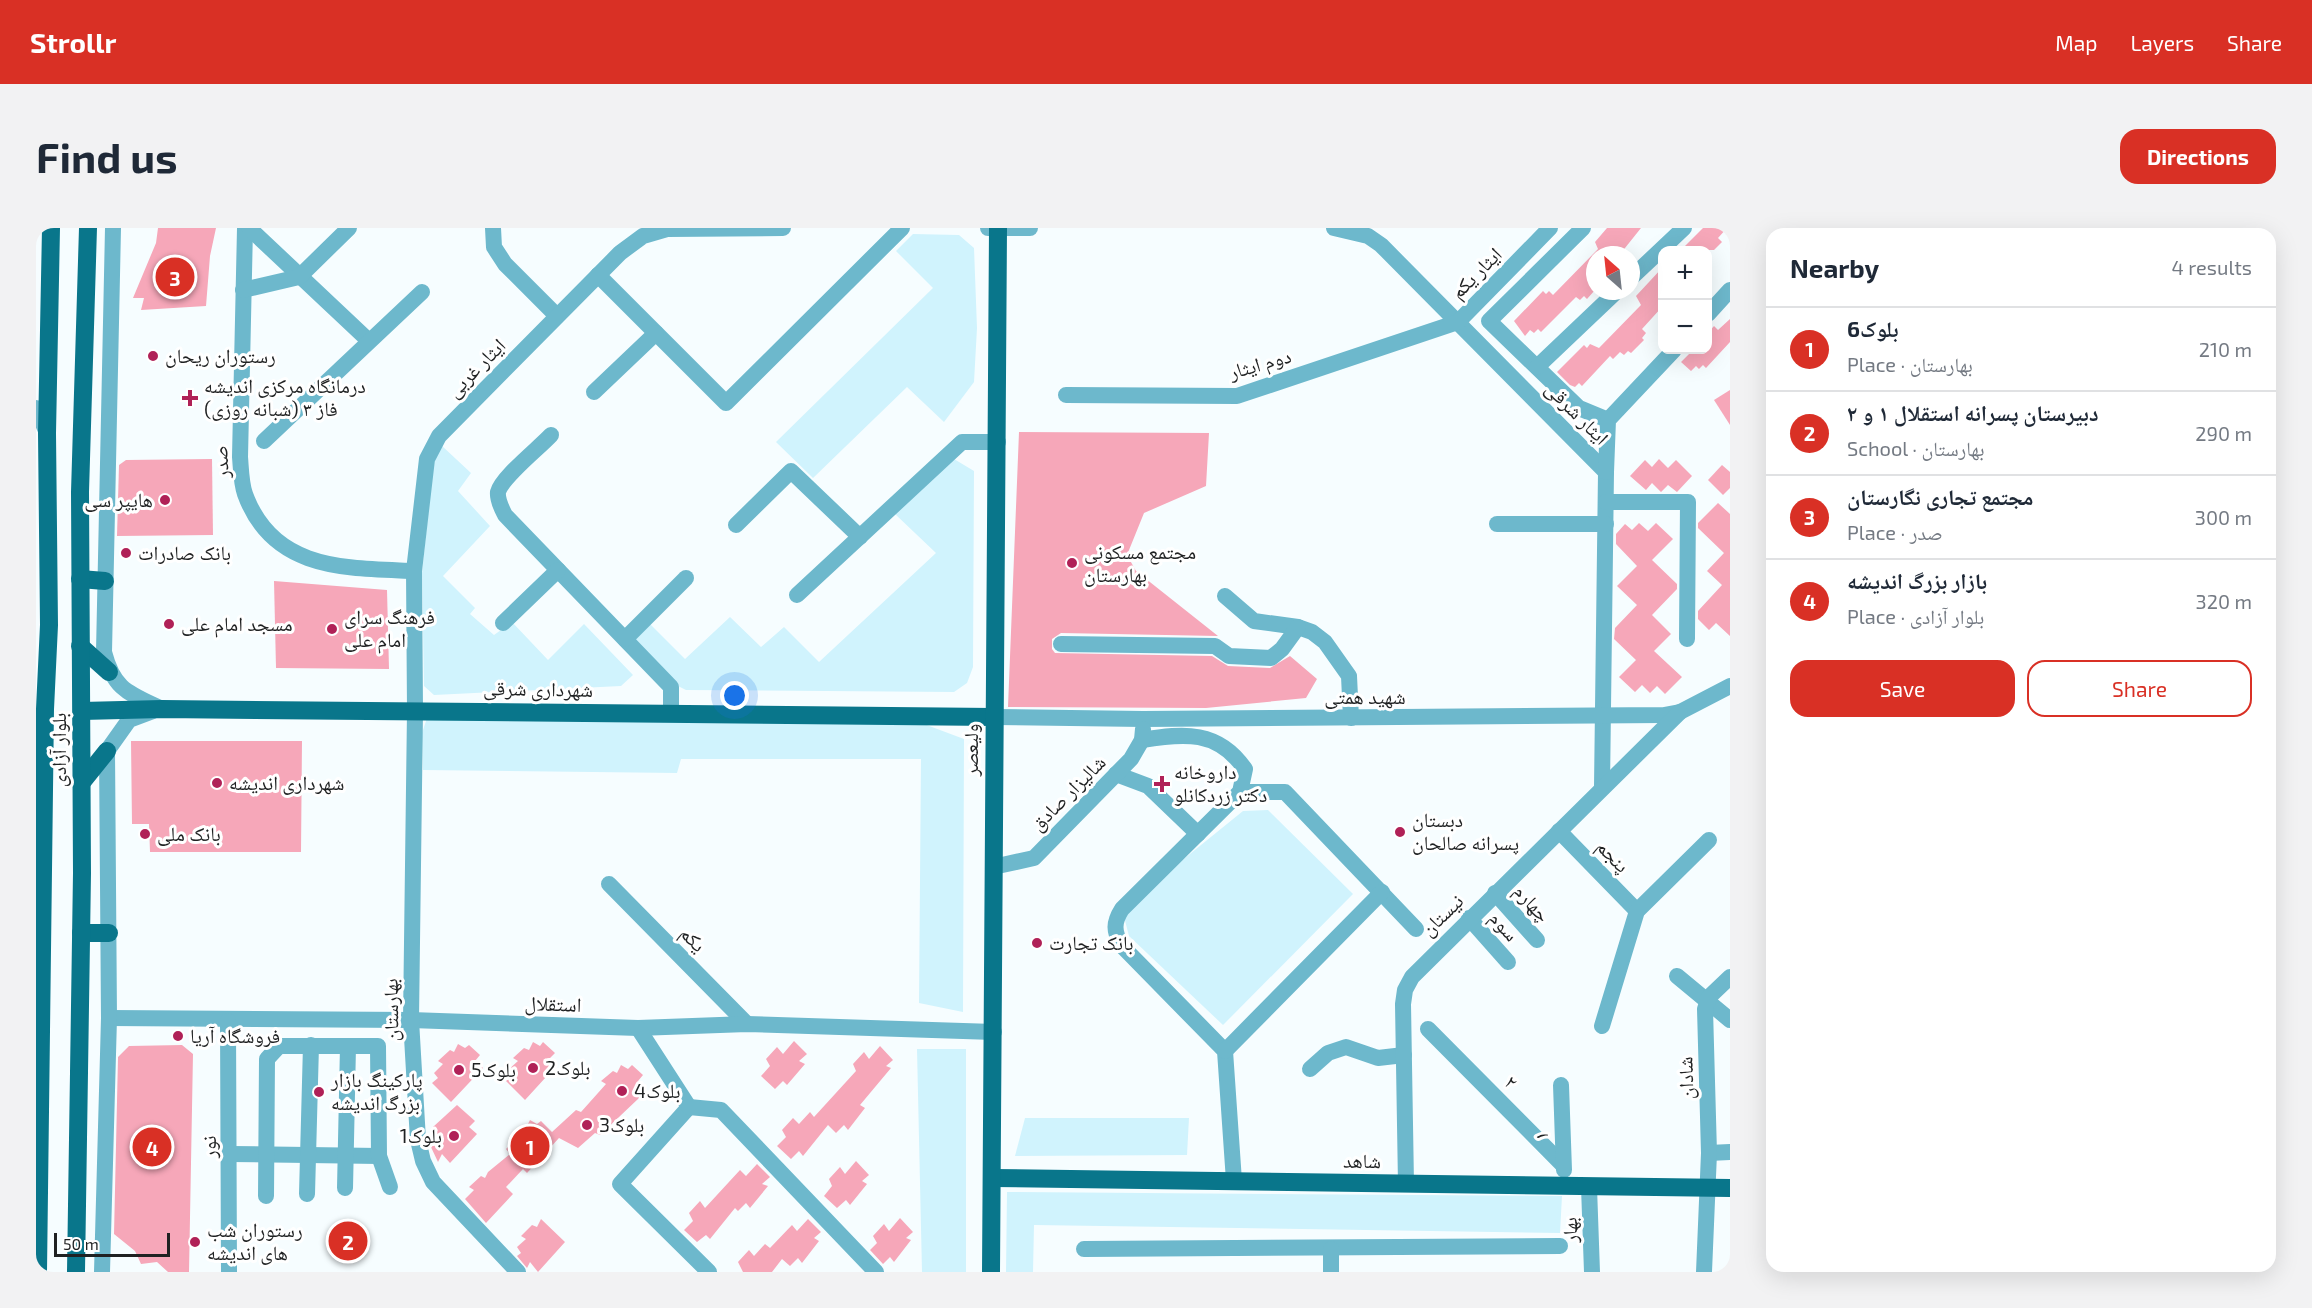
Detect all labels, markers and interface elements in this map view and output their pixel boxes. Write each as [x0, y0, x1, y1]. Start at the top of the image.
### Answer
text: Strollr [30, 25, 116, 59]
text: Map [2055, 30, 2097, 55]
text: Layers [2130, 30, 2194, 55]
text: Share [2227, 30, 2282, 55]
button: Directions [2120, 129, 2276, 184]
text: Find us [36, 131, 178, 181]
street label: ایثار یکم [1445, 242, 1508, 305]
north arrow [1586, 246, 1640, 300]
map controls [1658, 246, 1712, 354]
button: + [1658, 246, 1712, 300]
text: Nearby [1790, 252, 1879, 283]
pin: 3 [156, 254, 194, 300]
text: 4 results [2172, 255, 2252, 279]
button: − [1658, 300, 1712, 354]
text: بلوک6 [1847, 315, 1898, 341]
street label: ایثار غربی [441, 333, 510, 402]
text: 1 [1805, 337, 1814, 361]
text: 210 m [2199, 337, 2252, 361]
place label: رستوران ریحان [165, 343, 276, 368]
street label: دوم ایثار [1225, 343, 1294, 386]
marker: رستوران ریحان [146, 349, 160, 363]
text: Place · بهارستان [1847, 352, 1973, 376]
place label: درمانگاه مرکزی اندیشه فاز ۳ (شبانه روزی) [204, 373, 366, 421]
street label: ایثار شرقی [1540, 376, 1614, 450]
marker: درمانگاه مرکزی اندیشه فاز ۳ (شبانه روزی) [181, 389, 199, 407]
text: دبیرستان پسرانه استقلال ۱ و ۲ [1847, 399, 2098, 425]
text: 2 [1804, 421, 1815, 445]
text: 290 m [2195, 421, 2252, 445]
text: School · بهارستان [1847, 436, 1984, 460]
street label: صدر [207, 445, 233, 480]
text: مجتمع تجاری نگارستان [1847, 483, 2033, 509]
place label: هایپر سی [84, 487, 153, 512]
marker: هایپر سی [158, 493, 172, 507]
text: 3 [1804, 505, 1815, 529]
text: 300 m [2195, 505, 2252, 529]
text: Place · صدر [1847, 520, 1943, 544]
place label: مجتمع مسکونی بهارستان [1084, 539, 1196, 587]
place label: بانک صادرات [138, 540, 231, 565]
marker: بانک صادرات [119, 546, 133, 560]
marker: مجتمع مسکونی بهارستان [1065, 556, 1079, 570]
text: بازار بزرگ اندیشه [1847, 567, 1987, 593]
text: 4 [1803, 589, 1816, 613]
text: 320 m [2196, 589, 2252, 613]
place label: فرهنگ سرای امام علی [344, 604, 435, 654]
text: Place · بلوار آزادی [1847, 604, 1984, 628]
place label: مسجد امام علی [181, 611, 293, 638]
marker: مسجد امام علی [162, 617, 176, 631]
marker: فرهنگ سرای امام علی [325, 622, 339, 636]
button: Save [1790, 660, 2015, 717]
button: Share [2027, 660, 2252, 717]
street label: شهرداری شرقی [483, 675, 593, 702]
your location [720, 681, 749, 710]
street label: شهید همتی [1324, 684, 1406, 709]
street label: بلوار آزادی [46, 713, 71, 787]
street label: ولیعصر [958, 724, 982, 777]
street label: شالیزار صادق [1025, 750, 1111, 836]
place label: داروخانه دکتر زردکانلو [1174, 759, 1267, 806]
place label: شهرداری اندیشه [229, 770, 344, 795]
marker: شهرداری اندیشه [210, 776, 224, 790]
marker: داروخانه دکتر زردکانلو [1155, 777, 1169, 791]
place label: دبستان پسرانه صالحان [1412, 807, 1519, 855]
place label: بانک ملی [157, 821, 221, 846]
marker: دبستان پسرانه صالحان [1393, 825, 1407, 839]
marker: بانک ملی [138, 827, 152, 841]
street label: پنجم [1590, 834, 1635, 879]
street label: چهارم [1507, 878, 1556, 929]
street label: نيستان [1415, 888, 1468, 941]
street label: سوم [1483, 905, 1524, 947]
street label: یکم [674, 920, 712, 958]
place label: بانک تجارت [1049, 930, 1133, 955]
marker: بانک تجارت [1030, 936, 1044, 950]
street label: بهارستان [377, 978, 404, 1042]
street label: استقلال [524, 990, 582, 1017]
place label: فروشگاه آریا [190, 1023, 280, 1047]
marker: فروشگاه آریا [171, 1029, 185, 1043]
place label: بلوک2 [545, 1055, 590, 1080]
street label: شادان [1672, 1056, 1699, 1100]
place label: بلوک5 [471, 1057, 516, 1082]
marker: بلوک2 [526, 1061, 540, 1075]
marker: بلوک5 [452, 1063, 466, 1077]
place label: پارکینگ بازار بزرگ اندیشه [330, 1067, 423, 1115]
street label: ۲ [1500, 1070, 1523, 1093]
place label: بلوک4 [634, 1078, 681, 1103]
marker: بلوک4 [615, 1084, 629, 1098]
marker: پارکینگ بازار بزرگ اندیشه [312, 1085, 326, 1099]
place label: بلوک3 [599, 1112, 644, 1137]
marker: بلوک3 [580, 1118, 594, 1132]
place label: بلوک1 [400, 1123, 442, 1148]
pin: 4 [132, 1124, 172, 1170]
pin: 1 [510, 1124, 550, 1168]
marker: بلوک1 [447, 1129, 461, 1143]
street label: ۱ [1528, 1131, 1552, 1141]
street label: نور [196, 1136, 220, 1160]
street label: شاهد [1343, 1148, 1381, 1172]
place label: رستوران شب های اندیشه [207, 1217, 303, 1265]
street label: بهار [1557, 1217, 1582, 1244]
pin: 2 [328, 1218, 368, 1264]
scale bar [54, 1230, 170, 1258]
text: 50 m [63, 1234, 99, 1253]
marker: رستوران شب های اندیشه [188, 1235, 202, 1249]

